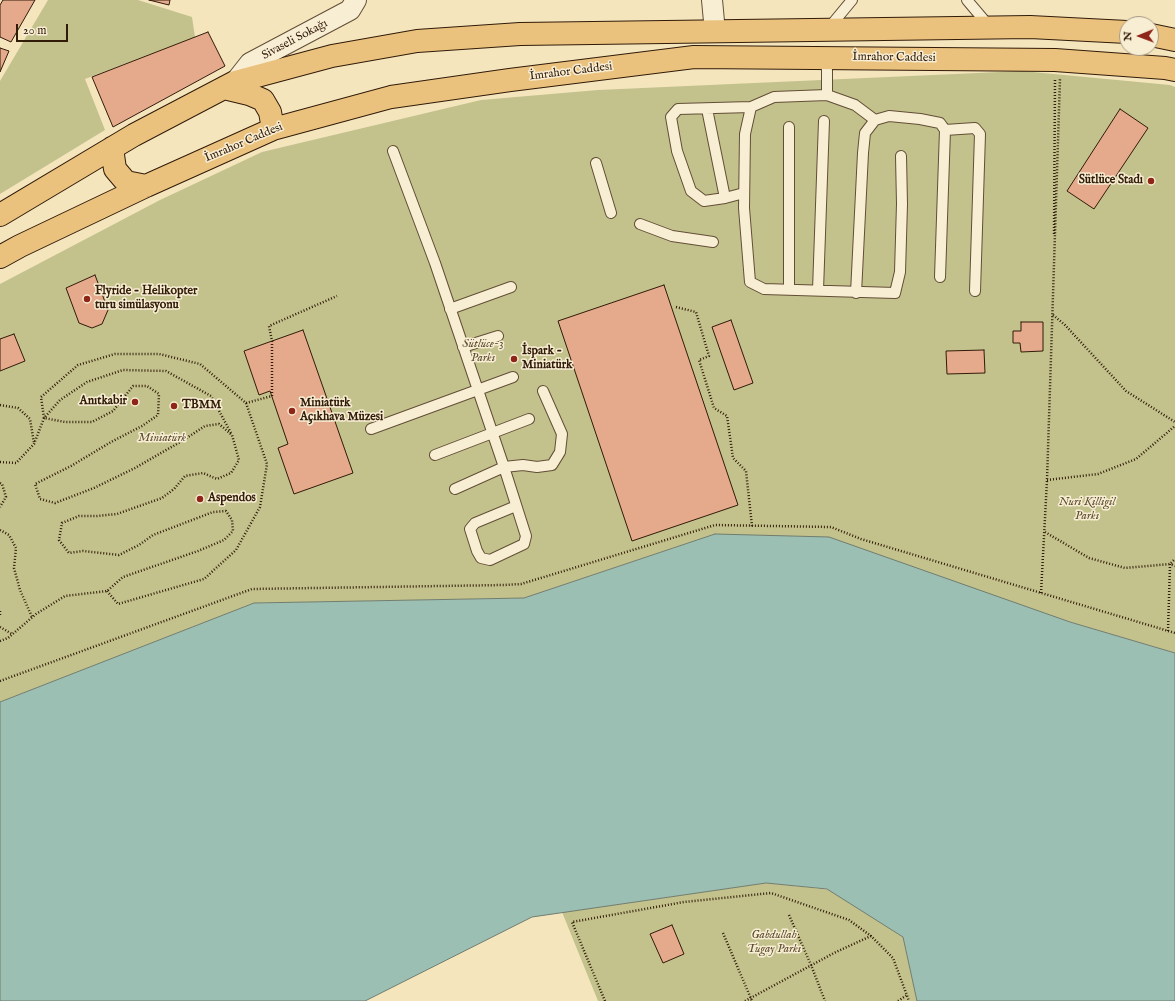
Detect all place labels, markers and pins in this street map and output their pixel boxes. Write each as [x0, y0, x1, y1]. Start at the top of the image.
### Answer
place label: Sütlüce Stadı [1079, 174, 1143, 188]
marker: Sütlüce Stadı [1146, 176, 1156, 186]
place label: Flyride - Helikopter turu simülasyonu [95, 285, 197, 313]
marker: Flyride - Helikopter turu simülasyonu [82, 294, 92, 304]
place label: İspark - Miniatürk [522, 345, 572, 373]
marker: İspark - Miniatürk [509, 354, 519, 364]
place label: Anıtkabir [80, 395, 127, 409]
marker: Anıtkabir [130, 397, 140, 407]
place label: Miniatürk Açıkhava Müzesi [300, 397, 383, 425]
place label: TBMM [182, 399, 221, 413]
marker: TBMM [169, 401, 179, 411]
marker: Miniatürk Açıkhava Müzesi [287, 406, 297, 416]
place label: Aspendos [208, 492, 256, 506]
marker: Aspendos [195, 494, 205, 504]

